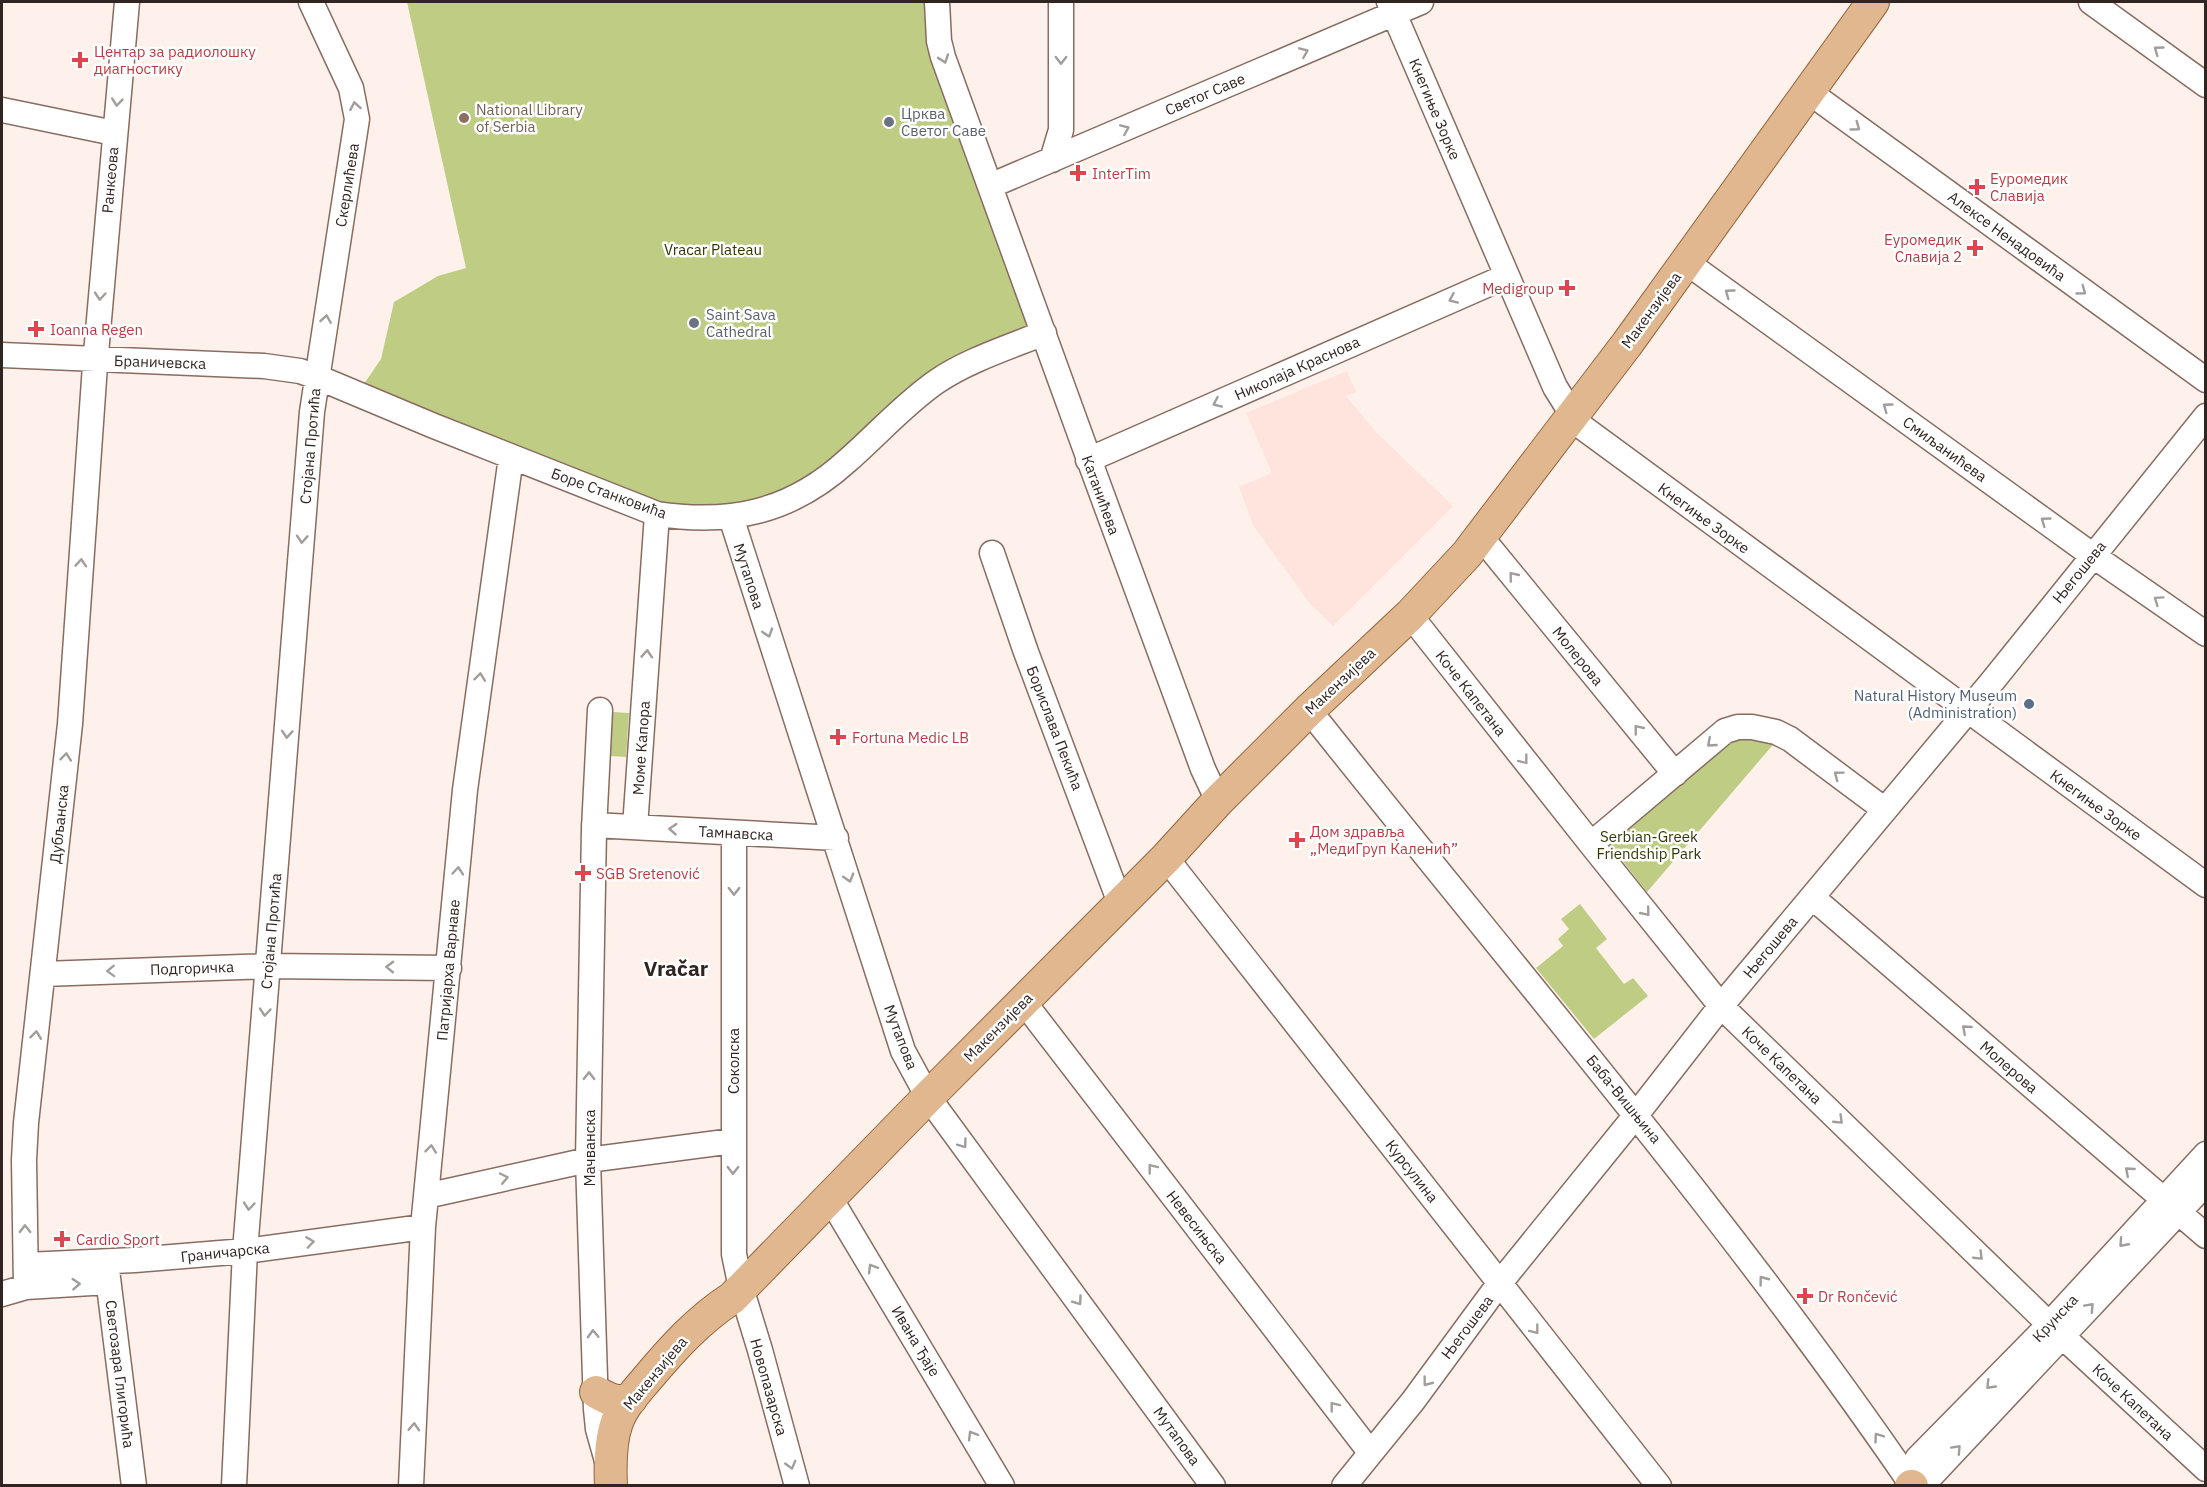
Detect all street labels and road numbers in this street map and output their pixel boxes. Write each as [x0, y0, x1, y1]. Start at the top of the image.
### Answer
street label: Кнегиње Зорке [1405, 55, 1465, 163]
street label: Светог Саве [1162, 69, 1248, 119]
street label: Скерлићева [331, 142, 363, 228]
street label: Ранкеова [98, 146, 122, 214]
street label: Алексе Ненадовића [1944, 187, 2070, 285]
street label: Макензијева [1617, 268, 1685, 352]
street label: Николаја Краснова [1231, 332, 1363, 404]
street label: Браничевска [114, 351, 206, 373]
street label: Стојана Протића [295, 387, 325, 505]
street label: Смиљанићева [1899, 412, 1991, 486]
street label: Катанићева [1078, 453, 1124, 537]
street label: Боре Станковића [549, 463, 669, 523]
street label: Кнегиње Зорке [1654, 478, 1754, 558]
street label: Његошева [2048, 537, 2110, 607]
street label: Мутапова [729, 541, 769, 611]
street label: Молерова [1548, 623, 1608, 689]
street label: Макензијева [1301, 643, 1379, 719]
street label: Коче Капетана [1431, 646, 1511, 740]
street label: Борислава Пекића [1023, 663, 1087, 793]
street label: Моме Капора [628, 700, 654, 796]
street label: Кнегиње Зорке [2046, 765, 2146, 845]
street label: Дубљанска [45, 784, 73, 864]
street label: Тамнавска [698, 822, 774, 844]
street label: Стојана Протића [256, 872, 286, 990]
street label: Патријарха Варнаве [432, 898, 464, 1042]
street label: Његошева [1739, 912, 1801, 982]
street label: Подгоричка [150, 957, 234, 979]
street label: Макензијева [960, 989, 1036, 1065]
street label: Мутапова [880, 1002, 922, 1072]
street label: Коче Капетана [1738, 1022, 1826, 1108]
street label: Соколска [724, 1028, 743, 1094]
street label: Молерова [1976, 1037, 2042, 1097]
street label: Баба-Вишњина [1582, 1051, 1666, 1147]
street label: Мачванска [580, 1110, 599, 1186]
street label: Курсулина [1382, 1136, 1442, 1206]
street label: Невесињска [1162, 1186, 1232, 1268]
street label: Граничарска [180, 1238, 270, 1266]
street label: Крунска [2028, 1290, 2082, 1346]
street label: Његошева [1437, 1291, 1497, 1363]
street label: Светозара Глигорића [101, 1299, 139, 1449]
street label: Ивана Ђаје [887, 1302, 945, 1380]
street label: Макензијева [619, 1332, 691, 1414]
street label: Новопазарска [746, 1336, 792, 1438]
street label: Коче Капетана [2088, 1360, 2178, 1444]
street label: Мутапова [1149, 1403, 1205, 1469]

